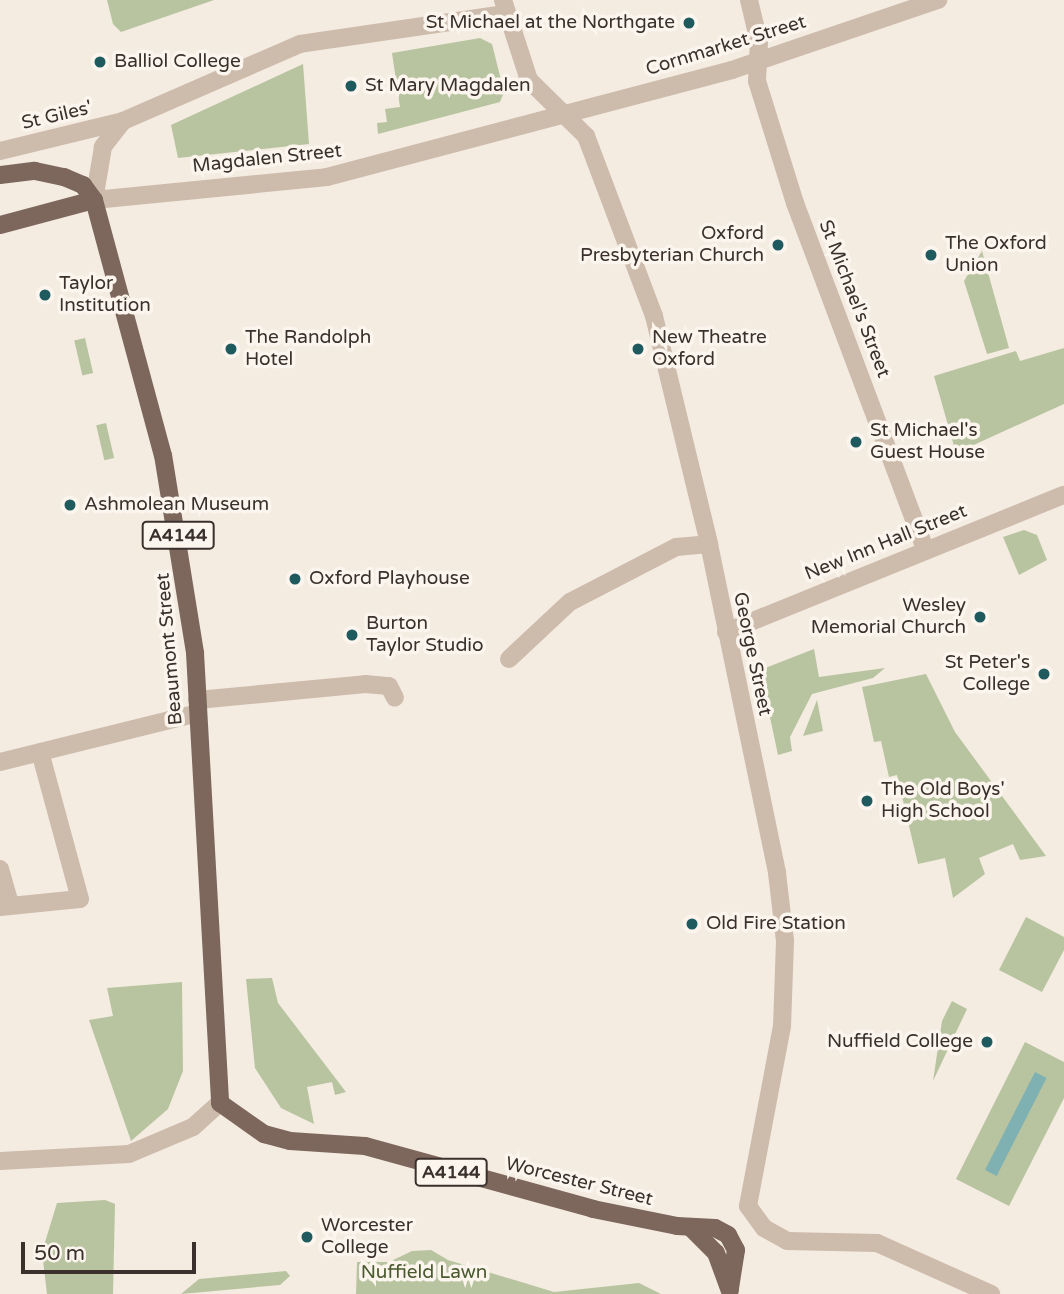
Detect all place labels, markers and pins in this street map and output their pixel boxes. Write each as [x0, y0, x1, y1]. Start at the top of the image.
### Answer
place label: St Michael at the Northgate [426, 12, 675, 34]
marker: St Michael at the Northgate [681, 15, 697, 31]
place label: Balliol College [114, 51, 241, 73]
marker: Balliol College [92, 54, 108, 70]
place label: St Mary Magdalen [365, 75, 531, 97]
marker: St Mary Magdalen [343, 78, 359, 94]
place label: Oxford Presbyterian Church [580, 223, 764, 267]
place label: The Oxford Union [945, 233, 1047, 277]
marker: Oxford Presbyterian Church [770, 237, 786, 253]
marker: The Oxford Union [923, 247, 939, 263]
place label: Taylor Institution [59, 273, 151, 317]
marker: Taylor Institution [37, 287, 53, 303]
place label: The Randolph Hotel [245, 327, 371, 371]
place label: New Theatre Oxford [652, 327, 767, 371]
marker: The Randolph Hotel [223, 341, 239, 357]
marker: New Theatre Oxford [630, 341, 646, 357]
place label: St Michael's Guest House [870, 420, 985, 464]
marker: St Michael's Guest House [848, 434, 864, 450]
place label: Ashmolean Museum [84, 494, 269, 516]
marker: Ashmolean Museum [62, 497, 78, 513]
place label: Oxford Playhouse [309, 568, 470, 590]
marker: Oxford Playhouse [287, 571, 303, 587]
place label: Wesley Memorial Church [811, 595, 966, 639]
marker: Wesley Memorial Church [972, 609, 988, 625]
place label: Burton Taylor Studio [366, 613, 484, 657]
marker: Burton Taylor Studio [344, 627, 360, 643]
place label: St Peter's College [945, 652, 1030, 696]
marker: St Peter's College [1036, 666, 1052, 682]
place label: The Old Boys' High School [881, 779, 1005, 823]
marker: The Old Boys' High School [859, 793, 875, 809]
place label: Old Fire Station [706, 913, 846, 935]
marker: Old Fire Station [684, 916, 700, 932]
place label: Nuffield College [827, 1031, 973, 1053]
marker: Nuffield College [979, 1034, 995, 1050]
place label: Worcester College [321, 1215, 413, 1259]
marker: Worcester College [299, 1229, 315, 1245]

